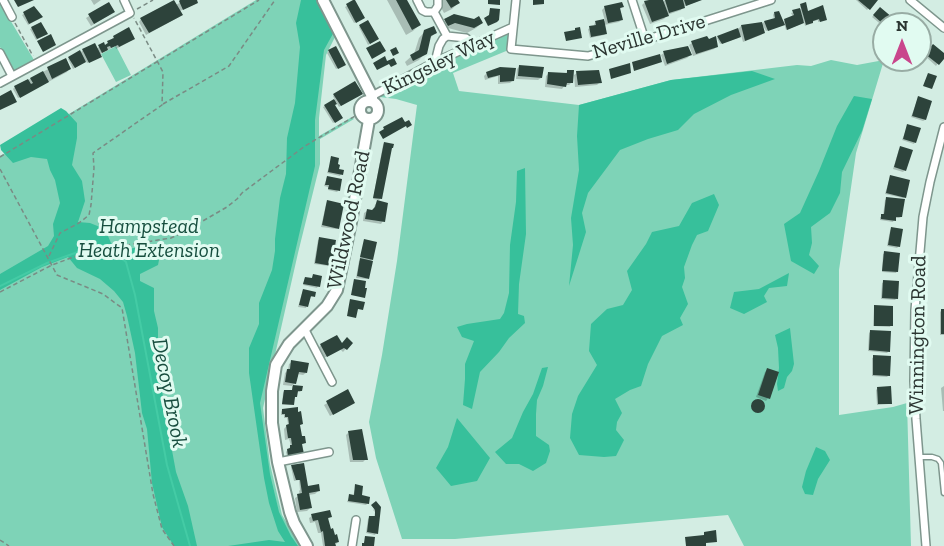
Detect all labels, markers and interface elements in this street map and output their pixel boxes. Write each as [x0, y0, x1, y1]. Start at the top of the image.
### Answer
street label: Neville Drive [590, 9, 708, 65]
north arrow [872, 12, 932, 72]
text: N [896, 16, 908, 35]
street label: Kingsley Way [379, 25, 499, 101]
street label: Wildwood Road [322, 148, 376, 292]
park label: Hampstead Heath Extension [78, 214, 220, 264]
street label: Winnington Road [904, 255, 932, 415]
water label: Decoy Brook [145, 336, 193, 450]

